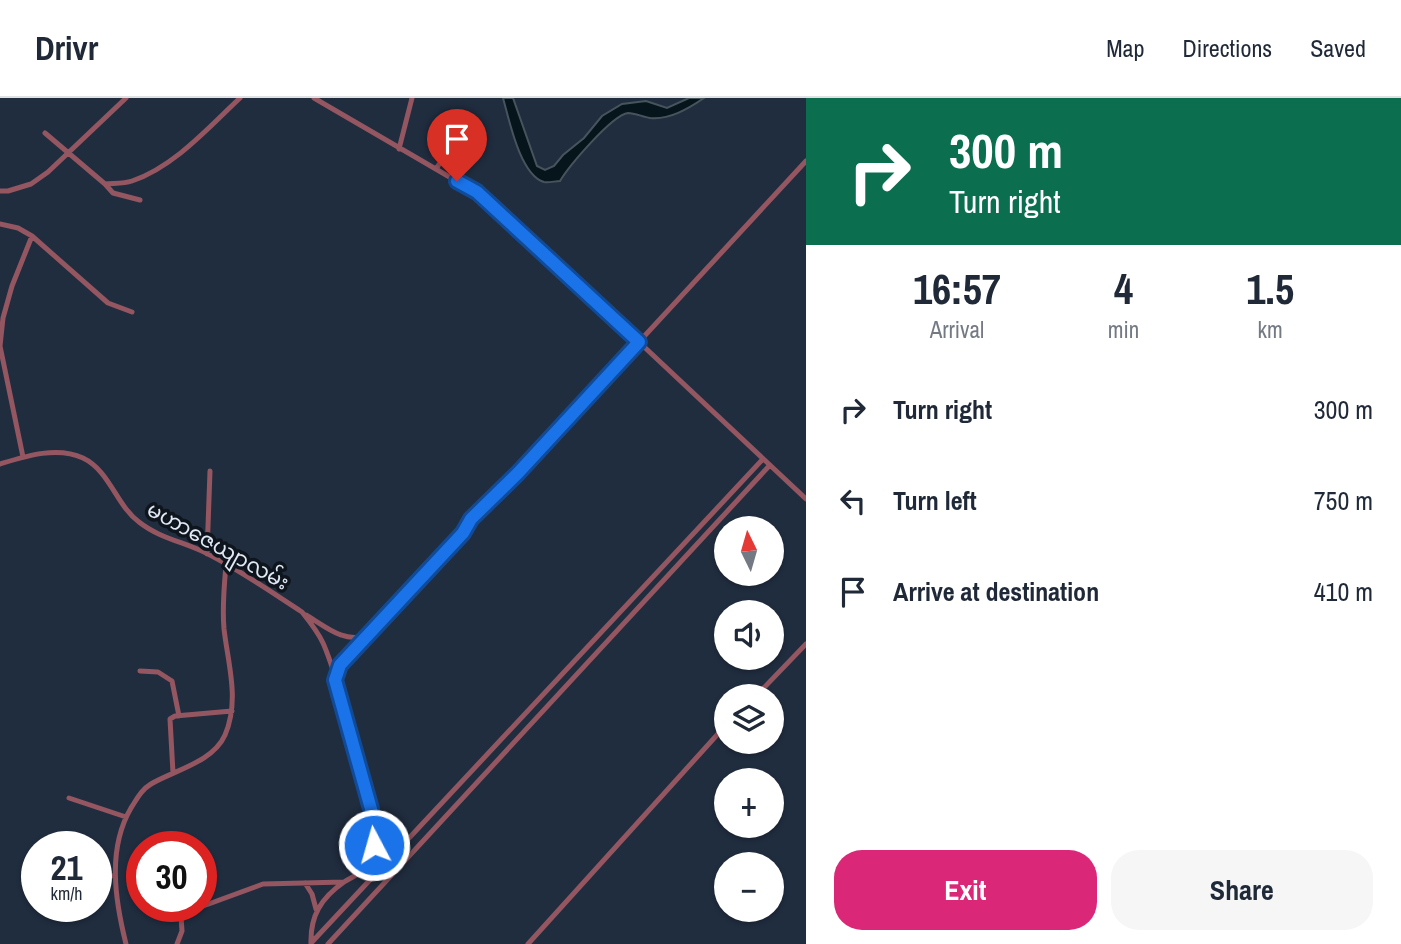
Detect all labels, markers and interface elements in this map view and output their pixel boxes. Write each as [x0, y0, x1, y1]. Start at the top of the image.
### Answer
text: Drivr [35, 26, 98, 70]
text: Map [1106, 32, 1144, 64]
text: Directions [1182, 32, 1272, 64]
text: Saved [1310, 32, 1366, 64]
pin [427, 109, 487, 181]
text: 300 m [949, 117, 1063, 183]
icon: arrive [438, 120, 476, 158]
icon: right [834, 126, 925, 217]
text: Turn right [949, 180, 1061, 223]
text: 16:57 [913, 261, 1001, 317]
text: 4 [1114, 261, 1133, 317]
text: 1.5 [1246, 261, 1294, 317]
text: Arrival [930, 314, 984, 345]
text: min [1108, 314, 1139, 345]
text: km [1258, 314, 1283, 345]
icon: right [834, 391, 872, 429]
text: Turn right [893, 392, 992, 427]
text: 300 m [1314, 392, 1373, 427]
icon: left [834, 482, 872, 520]
text: Turn left [893, 483, 977, 518]
text: 750 m [1314, 483, 1373, 518]
street label: မဟာဇေယျာလမ်း [140, 494, 295, 600]
north arrow [714, 516, 784, 586]
map controls [714, 516, 784, 922]
icon: arrive [834, 573, 872, 611]
text: Arrive at destination [893, 574, 1099, 609]
text: 410 m [1314, 574, 1373, 609]
button: sound [714, 600, 784, 670]
button: layers [714, 684, 784, 754]
button: + [714, 768, 784, 838]
position arrow [337, 808, 411, 882]
speed limit sign: 30 [126, 831, 217, 922]
text: 21 [51, 844, 82, 891]
button: Exit [834, 850, 1097, 930]
button: Share [1111, 850, 1373, 930]
button: − [714, 852, 784, 922]
text: km/h [51, 881, 83, 906]

